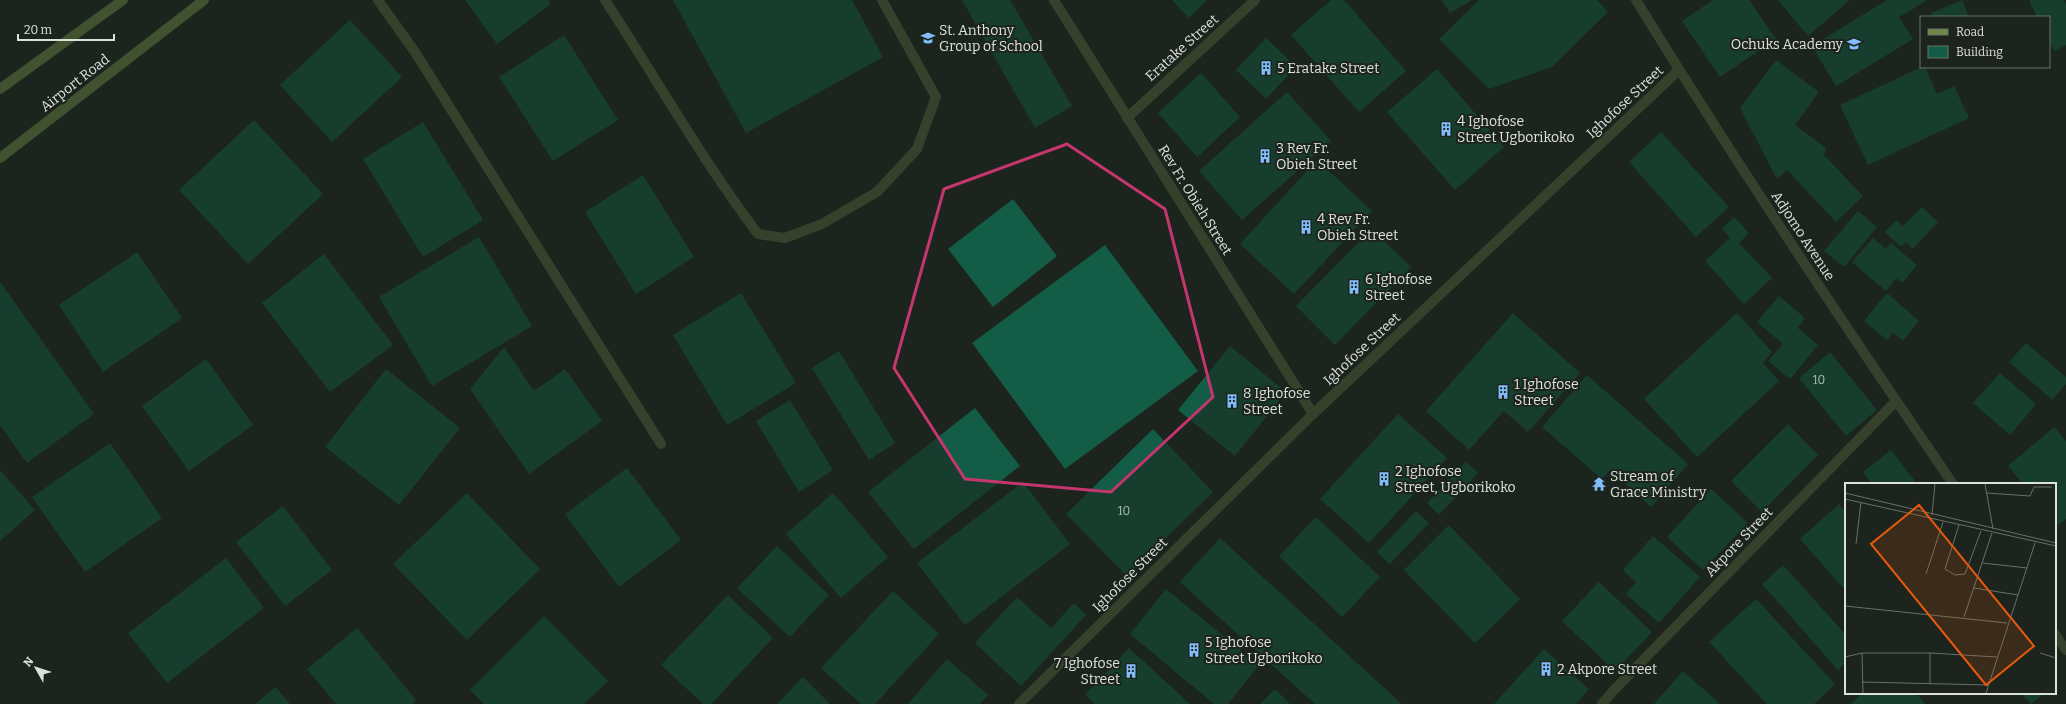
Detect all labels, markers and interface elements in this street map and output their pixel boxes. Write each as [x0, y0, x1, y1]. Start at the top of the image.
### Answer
street label: Eratake Street [1142, 11, 1222, 85]
scale bar [18, 16, 114, 42]
legend [1920, 16, 2050, 68]
place label: St. Anthony Group of School [939, 22, 1043, 55]
text: 20 m [24, 23, 53, 37]
text: Road [1956, 25, 1984, 39]
school or university icon: St. Anthony Group of School [920, 30, 936, 46]
place label: Ochuks Academy [1731, 36, 1844, 53]
school or university icon: Ochuks Academy [1846, 36, 1862, 52]
text: Building [1956, 45, 2003, 59]
street label: Airport Road [37, 51, 113, 115]
building icon: 5 Eratake Street [1258, 60, 1274, 76]
place label: 5 Eratake Street [1277, 60, 1379, 77]
street label: Ighofose Street [1583, 62, 1667, 142]
place label: 4 Ighofose Street Ugborikoko [1457, 113, 1574, 146]
building icon: 4 Ighofose Street Ugborikoko [1438, 121, 1454, 137]
place label: 3 Rev Fr. Obieh Street [1276, 140, 1357, 173]
street label: Rev Fr. Obieh Street [1154, 142, 1236, 258]
building icon: 3 Rev Fr. Obieh Street [1257, 148, 1273, 164]
street label: Adjomo Avenue [1768, 188, 1838, 284]
place label: 4 Rev Fr. Obieh Street [1317, 211, 1398, 244]
building icon: 4 Rev Fr. Obieh Street [1298, 219, 1314, 235]
place label: 6 Ighofose Street [1365, 271, 1432, 304]
building icon: 6 Ighofose Street [1346, 279, 1362, 295]
street label: Ighofose Street [1320, 309, 1404, 389]
house number: 10 [1813, 373, 1825, 387]
place label: 1 Ighofose Street [1514, 376, 1579, 409]
building icon: 1 Ighofose Street [1495, 384, 1511, 400]
place label: 8 Ighofose Street [1243, 385, 1310, 418]
building icon: 8 Ighofose Street [1224, 393, 1240, 409]
place label: 2 Ighofose Street, Ugborikoko [1395, 463, 1516, 496]
place label: Stream of Grace Ministry [1610, 468, 1707, 501]
building icon: 2 Ighofose Street, Ugborikoko [1376, 471, 1392, 487]
temple icon: Stream of Grace Ministry [1591, 476, 1607, 492]
inset map [1845, 483, 2056, 694]
house number: 10 [1118, 504, 1130, 518]
street label: Akpore Street [1702, 504, 1776, 580]
street label: Ighofose Street [1089, 534, 1171, 616]
place label: 5 Ighofose Street Ugborikoko [1205, 634, 1322, 667]
building icon: 5 Ighofose Street Ugborikoko [1186, 642, 1202, 658]
north arrow [16, 648, 56, 688]
text: N [21, 654, 37, 669]
place label: 7 Ighofose Street [1054, 655, 1120, 688]
building icon: 2 Akpore Street [1538, 661, 1554, 677]
place label: 2 Akpore Street [1557, 661, 1657, 678]
building icon: 7 Ighofose Street [1123, 663, 1139, 679]

